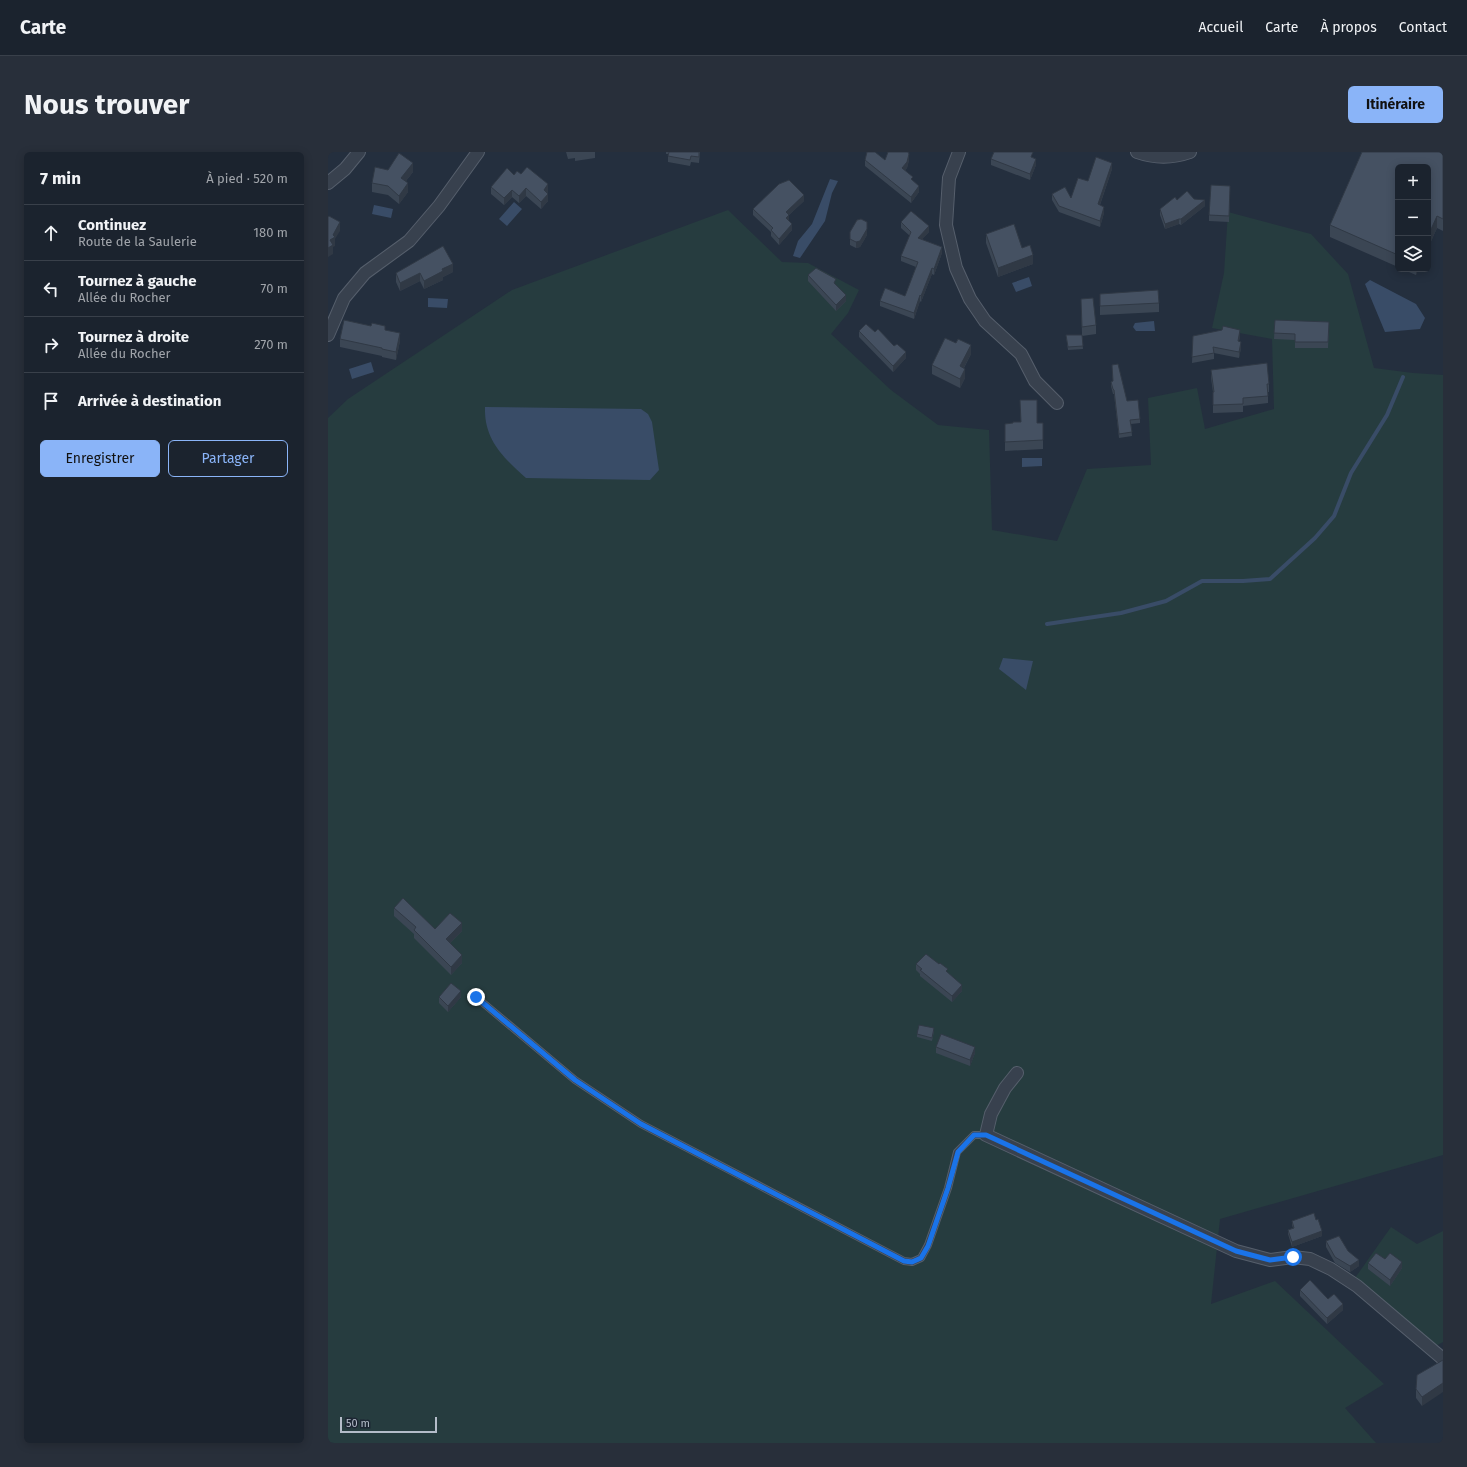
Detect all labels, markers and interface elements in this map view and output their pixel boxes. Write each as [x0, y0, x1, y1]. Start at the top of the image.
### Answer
text: Carte [20, 16, 66, 39]
text: Accueil [1198, 19, 1243, 36]
text: Carte [1265, 19, 1298, 36]
text: À propos [1320, 19, 1377, 36]
text: Contact [1399, 19, 1447, 36]
button: Itinéraire [1348, 86, 1443, 123]
text: Nous trouver [24, 88, 189, 121]
map controls [1395, 164, 1431, 272]
button: + [1395, 164, 1431, 200]
text: 7 min [40, 168, 81, 189]
text: À pied · 520 m [206, 171, 288, 186]
button: − [1395, 200, 1431, 236]
text: Continuez [78, 216, 146, 234]
icon: ahead [40, 222, 62, 244]
text: 180 m [253, 225, 288, 240]
text: Route de la Saulerie [78, 234, 197, 249]
button: layers [1395, 236, 1431, 272]
text: Tournez à gauche [78, 272, 197, 290]
icon: left [40, 278, 62, 300]
text: 70 m [261, 281, 288, 296]
text: Allée du Rocher [78, 290, 171, 305]
text: Tournez à droite [78, 328, 189, 346]
icon: right [40, 334, 62, 356]
text: 270 m [254, 337, 288, 352]
text: Allée du Rocher [78, 346, 171, 361]
icon: arrive [40, 390, 62, 412]
text: Arrivée à destination [78, 392, 221, 410]
button: Enregistrer [40, 440, 160, 477]
button: Partager [168, 440, 288, 477]
route end [467, 988, 485, 1006]
route start [1284, 1248, 1302, 1266]
scale bar [340, 1415, 437, 1434]
text: 50 m [346, 1417, 370, 1430]

